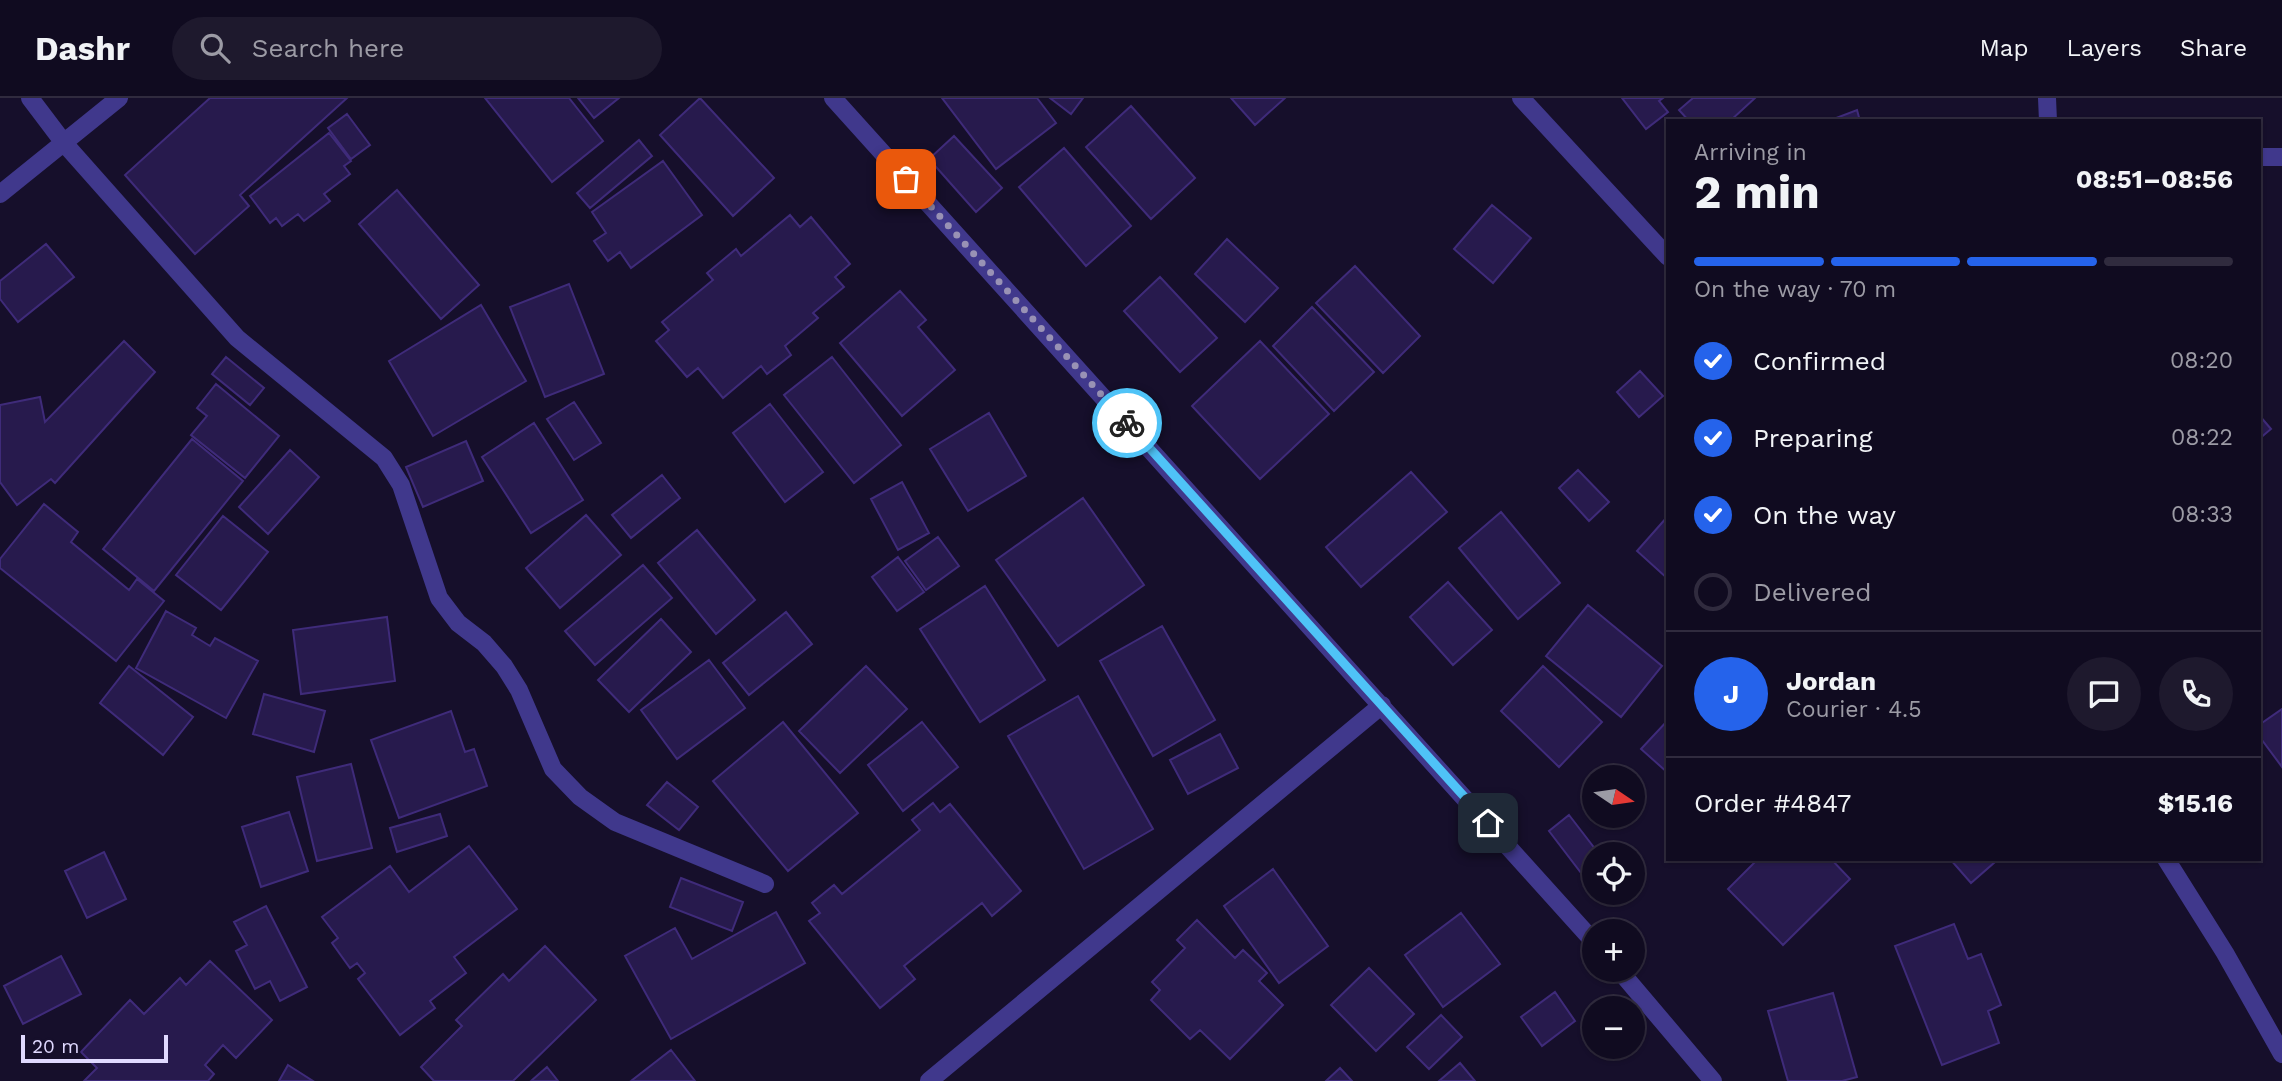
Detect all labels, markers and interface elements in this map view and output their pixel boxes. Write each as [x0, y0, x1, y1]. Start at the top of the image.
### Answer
search box [172, 17, 662, 80]
text: Dashr [35, 29, 130, 68]
icon: search [196, 29, 234, 67]
text: Search here [252, 33, 404, 63]
text: Map [1980, 34, 2028, 62]
text: Layers [2066, 34, 2142, 62]
text: Share [2180, 34, 2247, 62]
text: Arriving in [1694, 139, 1807, 166]
pin [876, 149, 936, 209]
icon: bag [887, 160, 925, 198]
text: 08:51–08:56 [2076, 164, 2233, 194]
text: 2 min [1694, 165, 1820, 219]
text: On the way · 70 m [1694, 276, 1896, 303]
icon: check [1694, 342, 1732, 380]
text: Confirmed [1753, 346, 1886, 376]
text: 08:20 [2170, 347, 2233, 374]
courier [1092, 388, 1162, 458]
icon: bike [1108, 404, 1146, 442]
icon: check [1694, 419, 1732, 457]
text: Preparing [1753, 423, 1873, 453]
text: 08:22 [2171, 424, 2233, 451]
icon: check [1694, 496, 1732, 534]
text: On the way [1753, 500, 1896, 530]
text: 08:33 [2171, 501, 2233, 528]
text: Delivered [1753, 577, 1872, 607]
button: chat [2067, 657, 2141, 731]
button: phone [2159, 657, 2233, 731]
text: Jordan [1786, 666, 1876, 696]
text: J [1723, 679, 1739, 709]
text: Courier · 4.5 [1786, 696, 1922, 723]
north arrow [1582, 765, 1645, 828]
map controls [1582, 765, 1645, 1059]
text: Order #4847 [1694, 788, 1851, 818]
text: $15.16 [2158, 788, 2233, 818]
pin [1458, 793, 1518, 853]
icon: home [1469, 804, 1507, 842]
button: locate [1582, 842, 1645, 905]
button: + [1582, 919, 1645, 982]
button: − [1582, 996, 1645, 1059]
scale bar [21, 1032, 168, 1064]
text: 20 m [32, 1035, 79, 1058]

